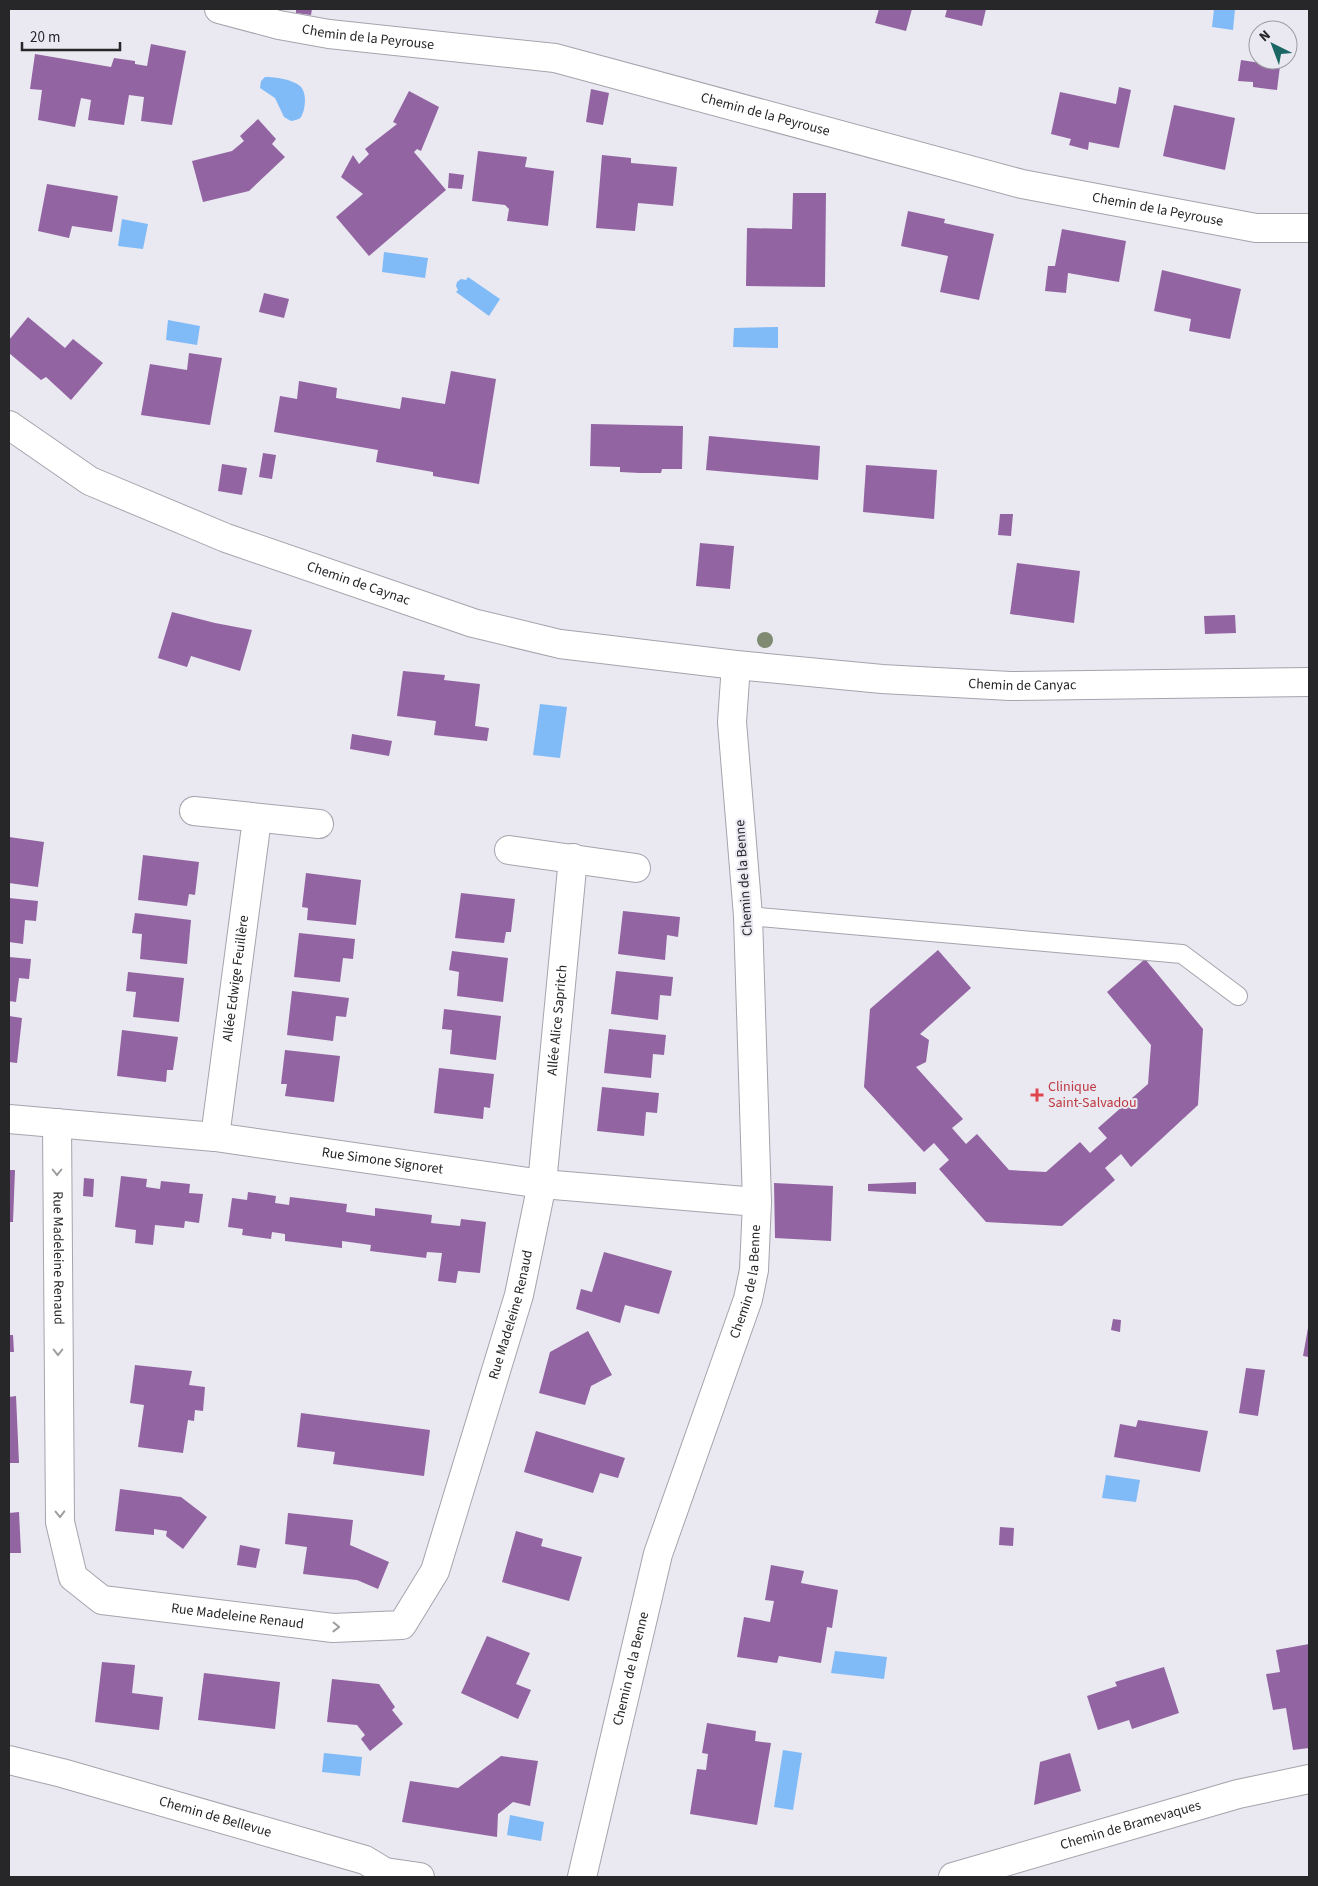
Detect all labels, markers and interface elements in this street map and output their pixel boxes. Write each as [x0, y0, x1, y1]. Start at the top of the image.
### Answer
street label: Chemin de la Peyrouse [300, 19, 435, 55]
scale bar [22, 20, 120, 52]
north arrow [1248, 20, 1298, 70]
text: N [1255, 26, 1275, 47]
text: 20 m [30, 27, 60, 48]
street label: Chemin de la Peyrouse [698, 88, 832, 142]
street label: Chemin de la Peyrouse [1091, 187, 1225, 232]
street label: Chemin de Caynac [304, 556, 414, 611]
street label: Chemin de Canyac [968, 674, 1077, 696]
street label: Chemin de la Benne [730, 819, 758, 937]
street label: Allée Edwige Feuillère [218, 914, 254, 1043]
street label: Allée Alice Sapritch [542, 964, 573, 1076]
place label: Clinique Saint-Salvadou [1048, 1077, 1137, 1113]
marker: Clinique Saint-Salvadou [1030, 1088, 1044, 1102]
street label: Rue Simone Signoret [320, 1142, 445, 1180]
one-way arrow [52, 1168, 62, 1176]
street label: Rue Madeleine Renaud [48, 1191, 69, 1325]
street label: Chemin de la Benne [725, 1224, 766, 1342]
street label: Rue Madeleine Renaud [484, 1248, 538, 1382]
one-way arrow [53, 1348, 64, 1356]
one-way arrow [55, 1510, 65, 1518]
street label: Rue Madeleine Renaud [170, 1598, 305, 1634]
street label: Chemin de la Benne [608, 1610, 654, 1728]
one-way arrow [332, 1622, 340, 1632]
street label: Chemin de Bellevue [157, 1791, 274, 1843]
street label: Chemin de Bramevaques [1058, 1795, 1203, 1855]

